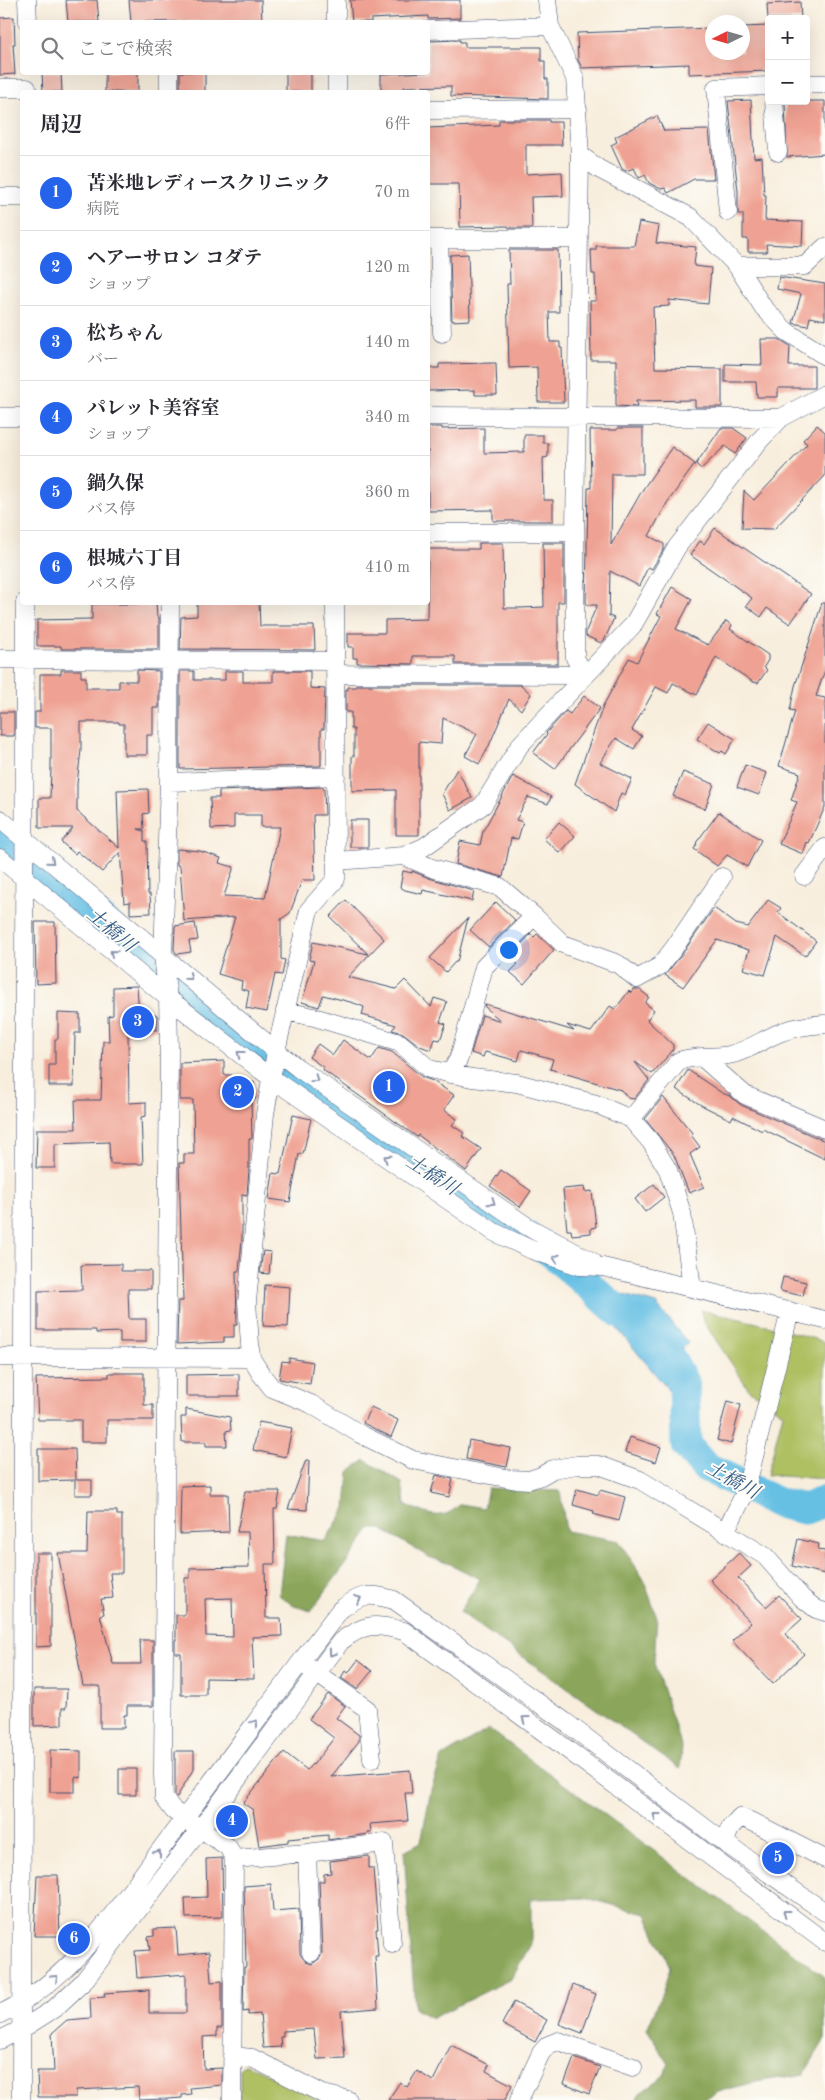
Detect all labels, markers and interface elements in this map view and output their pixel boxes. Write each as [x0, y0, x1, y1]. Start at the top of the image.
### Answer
north arrow [705, 15, 750, 60]
map controls [765, 15, 810, 105]
button: + [765, 15, 810, 60]
search box [20, 20, 430, 75]
icon: search [38, 34, 66, 62]
text: ここで検索 [78, 41, 173, 60]
button: − [765, 60, 810, 105]
text: 周辺 [40, 115, 82, 136]
text: 6件 [385, 117, 410, 133]
text: 苫米地レディースクリニック [87, 175, 330, 194]
text: 1 [51, 185, 61, 201]
text: 70 m [374, 185, 410, 201]
text: 病院 [87, 202, 119, 218]
text: ヘアーサロン コダテ [87, 250, 262, 269]
text: 2 [51, 260, 61, 276]
text: 120 m [365, 260, 410, 276]
text: ショップ [87, 277, 151, 293]
text: 松ちゃん [87, 325, 163, 344]
text: 3 [51, 335, 61, 351]
text: 140 m [365, 335, 410, 351]
text: バー [87, 352, 119, 368]
text: パレット美容室 [87, 400, 220, 419]
text: 4 [51, 410, 61, 426]
text: 340 m [365, 410, 410, 426]
text: ショップ [87, 427, 151, 443]
text: 鍋久保 [87, 475, 144, 494]
text: 5 [51, 485, 61, 501]
text: 360 m [365, 485, 410, 501]
text: バス停 [87, 502, 135, 518]
text: 根城六丁目 [87, 550, 182, 569]
text: 6 [51, 560, 61, 576]
text: 410 m [365, 560, 410, 576]
text: バス停 [87, 577, 135, 593]
one-way arrow [45, 856, 54, 864]
water label: 土橋川 [82, 904, 141, 958]
your location [496, 937, 522, 963]
one-way arrow [110, 950, 119, 958]
one-way arrow [183, 972, 192, 981]
pin: 3 [122, 1003, 154, 1041]
one-way arrow [236, 1051, 246, 1060]
pin: 1 [373, 1068, 405, 1106]
pin: 2 [222, 1073, 254, 1111]
one-way arrow [310, 1073, 319, 1083]
water label: 土橋川 [403, 1151, 463, 1201]
one-way arrow [383, 1155, 393, 1164]
one-way arrow [486, 1196, 495, 1205]
one-way arrow [552, 1254, 561, 1264]
water label: 土橋川 [702, 1457, 764, 1504]
one-way arrow [353, 1595, 362, 1605]
one-way arrow [329, 1647, 338, 1657]
one-way arrow [521, 1716, 531, 1725]
one-way arrow [249, 1719, 258, 1729]
pin: 4 [216, 1802, 248, 1840]
one-way arrow [653, 1813, 662, 1821]
pin: 5 [762, 1839, 794, 1877]
one-way arrow [152, 1849, 161, 1859]
one-way arrow [782, 1910, 792, 1919]
pin: 6 [58, 1920, 90, 1958]
one-way arrow [49, 1975, 58, 1984]

